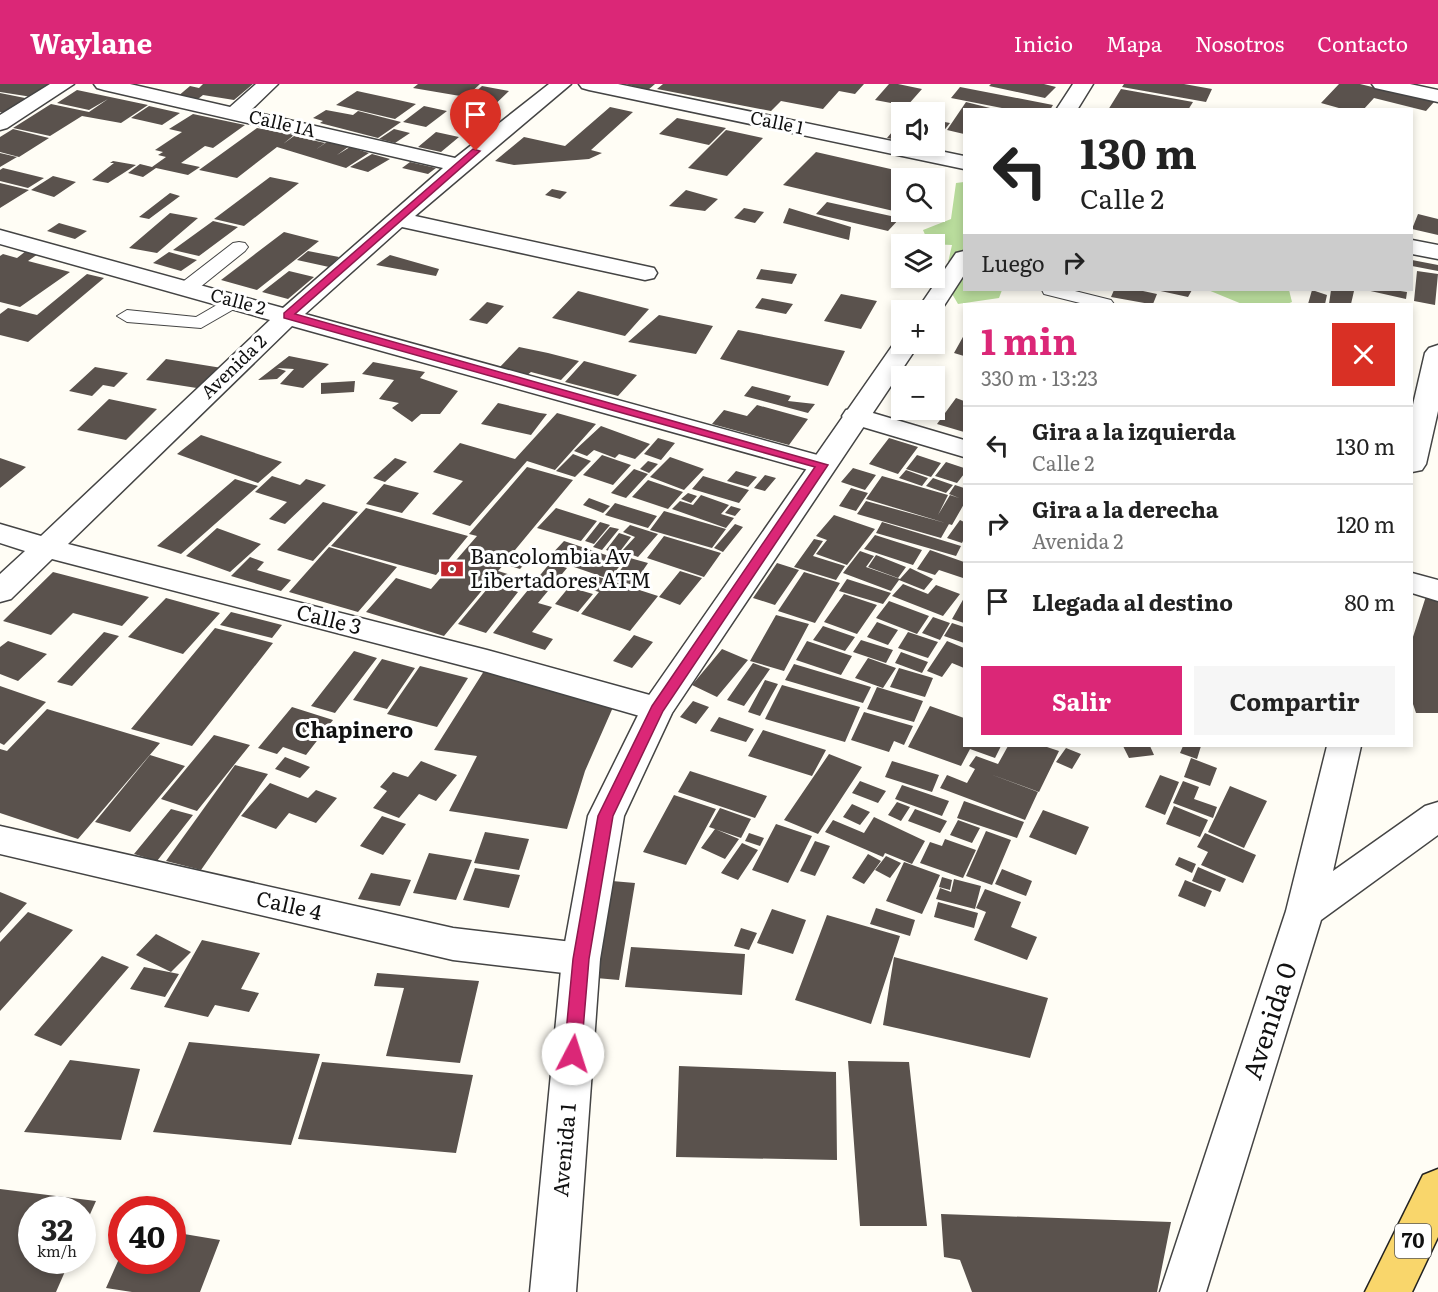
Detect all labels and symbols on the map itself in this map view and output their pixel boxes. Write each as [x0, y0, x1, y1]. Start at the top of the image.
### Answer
pin [450, 89, 501, 151]
street label: Calle 1A [246, 102, 318, 143]
street label: Calle 1 [748, 103, 807, 140]
street label: Calle 2 [208, 280, 269, 321]
street label: Avenida 2 [194, 328, 272, 404]
place label: Bancolombia Av Libertadores ATM [470, 539, 651, 594]
bank icon: Bancolombia Av Libertadores ATM [439, 556, 465, 582]
street label: Calle 3 [294, 595, 365, 641]
district label: Chapinero [295, 712, 413, 745]
street label: Calle 4 [254, 881, 326, 926]
street label: Avenida 0 [1230, 957, 1305, 1084]
position arrow [541, 1022, 605, 1086]
street label: Avenida 1 [543, 1101, 582, 1198]
speed limit sign: 40 [108, 1196, 186, 1274]
road number: 70 [1395, 1224, 1431, 1258]

